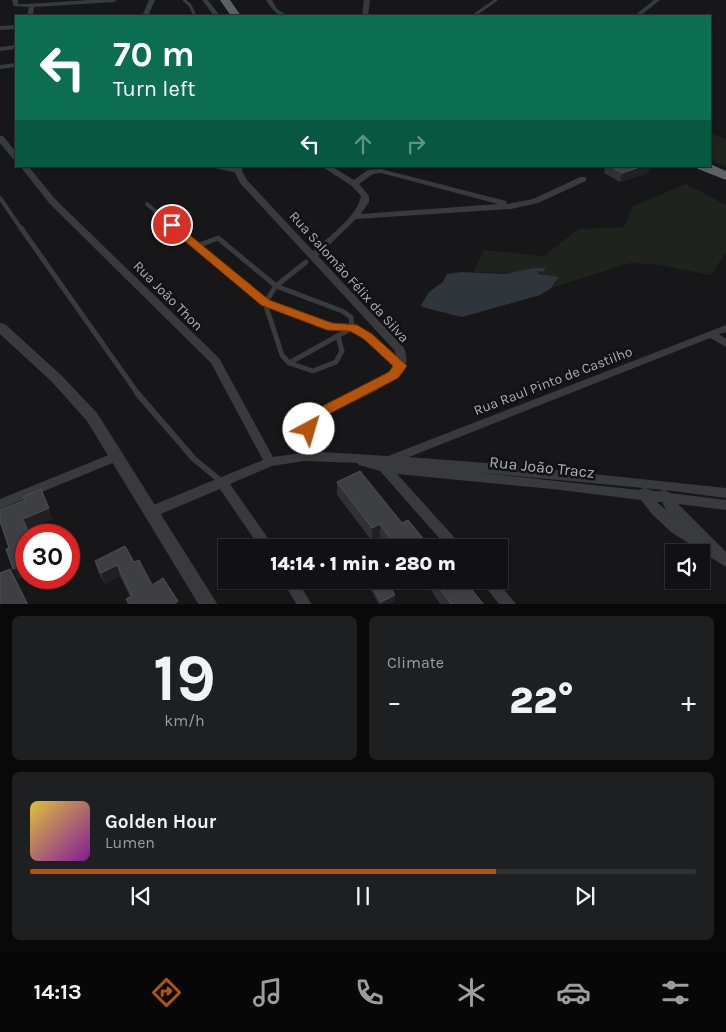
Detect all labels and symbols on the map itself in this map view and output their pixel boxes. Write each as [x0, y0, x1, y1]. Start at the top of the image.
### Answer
pin [151, 204, 193, 246]
street label: Rua Salomão Félix da Silva [285, 208, 413, 346]
street label: Rua João Thon [130, 258, 206, 334]
street label: Rua Raul Pinto de Castilho [471, 343, 635, 419]
position arrow [282, 402, 334, 454]
street label: Rua João Tracz [488, 452, 596, 482]
speed limit sign: 30 [15, 524, 80, 589]

